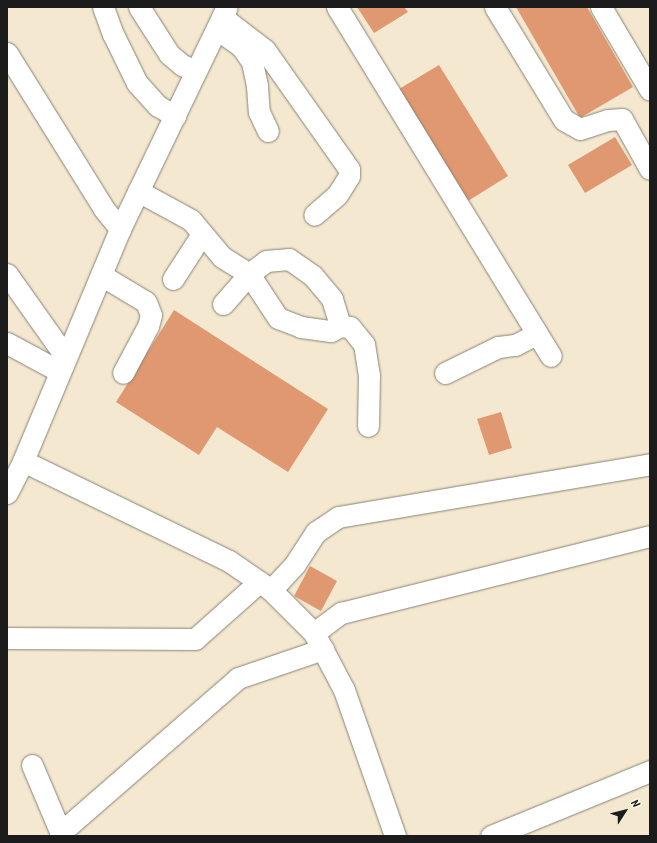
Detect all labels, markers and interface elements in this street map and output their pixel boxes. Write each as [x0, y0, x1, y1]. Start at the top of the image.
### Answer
north arrow [605, 791, 645, 831]
text: N [625, 796, 644, 812]

